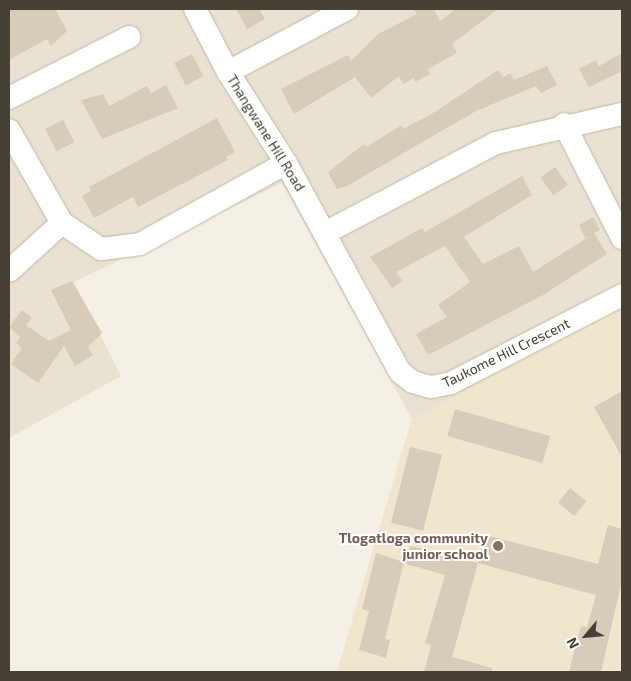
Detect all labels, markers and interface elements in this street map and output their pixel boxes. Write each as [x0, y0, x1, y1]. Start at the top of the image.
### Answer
street label: Thangwane Hill Road [223, 72, 309, 194]
street label: Taukome Hill Crescent [439, 315, 573, 391]
place label: Tlogatloga community junior school [339, 530, 488, 562]
marker: Tlogatloga community junior school [492, 540, 504, 552]
north arrow [561, 611, 611, 661]
text: N [562, 635, 582, 652]

